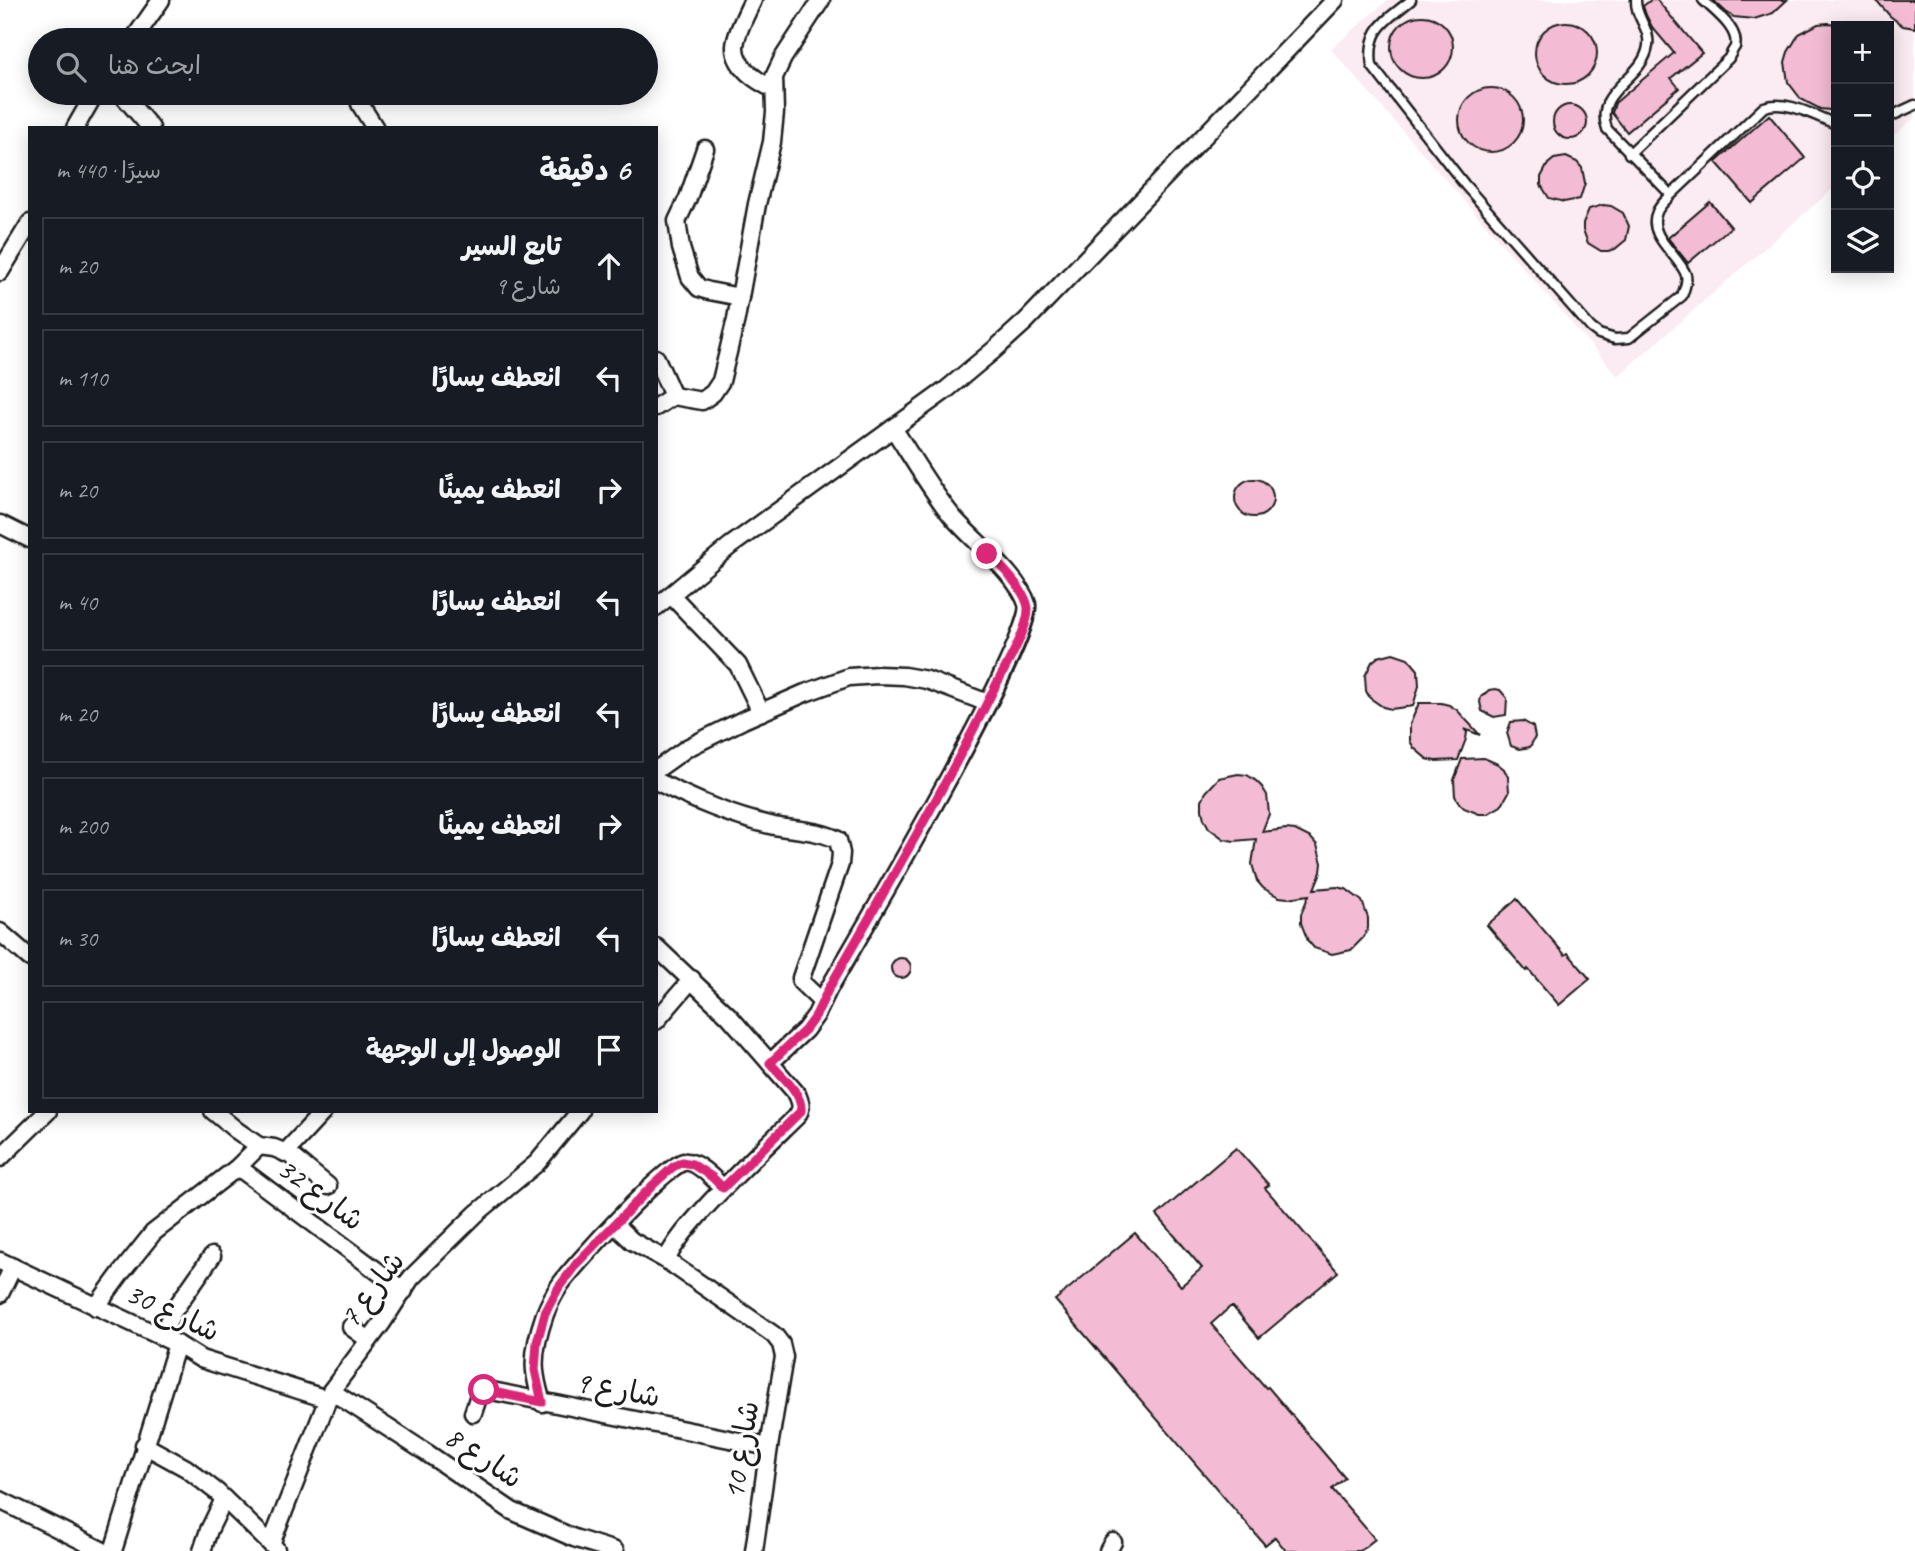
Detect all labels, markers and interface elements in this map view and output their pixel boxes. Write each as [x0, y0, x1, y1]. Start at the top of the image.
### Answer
map controls [1831, 21, 1894, 273]
button: + [1831, 21, 1894, 84]
search box [28, 28, 658, 105]
icon: search [52, 48, 90, 86]
text: ابحث هنا [108, 49, 201, 82]
button: − [1831, 84, 1894, 147]
button: locate [1831, 147, 1894, 210]
text: 6 دقيقة [539, 151, 630, 189]
text: سيرًا · 440 m [56, 156, 161, 185]
button: layers [1831, 210, 1894, 273]
text: تابع السير [462, 230, 561, 263]
icon: ahead [590, 247, 628, 285]
text: 20 m [58, 252, 97, 281]
text: شارع 9 [495, 272, 561, 301]
icon: left [590, 359, 628, 397]
text: انعطف يسارًا [432, 361, 561, 394]
text: 110 m [58, 364, 108, 393]
icon: right [590, 471, 628, 509]
text: انعطف يمينًا [439, 473, 561, 506]
text: 20 m [58, 476, 97, 505]
route end [971, 538, 1002, 569]
icon: left [590, 583, 628, 621]
text: انعطف يسارًا [432, 585, 561, 618]
text: 40 m [58, 588, 97, 617]
icon: left [590, 695, 628, 733]
text: انعطف يسارًا [432, 697, 561, 730]
text: 20 m [58, 700, 97, 729]
icon: right [590, 807, 628, 845]
text: انعطف يمينًا [439, 809, 561, 842]
text: 200 m [58, 812, 108, 841]
icon: left [590, 919, 628, 957]
text: انعطف يسارًا [432, 921, 561, 954]
text: 30 m [58, 924, 97, 953]
icon: arrive [590, 1031, 628, 1069]
text: الوصول إلى الوجهة [366, 1033, 561, 1066]
street label: شارع 32 [269, 1149, 372, 1241]
street label: شارع 7 [331, 1243, 415, 1336]
street label: شارع 30 [119, 1274, 226, 1352]
street label: شارع 9 [572, 1362, 664, 1418]
route start [468, 1374, 499, 1405]
street label: شارع 10 [714, 1398, 769, 1502]
street label: شارع 8 [437, 1417, 530, 1498]

